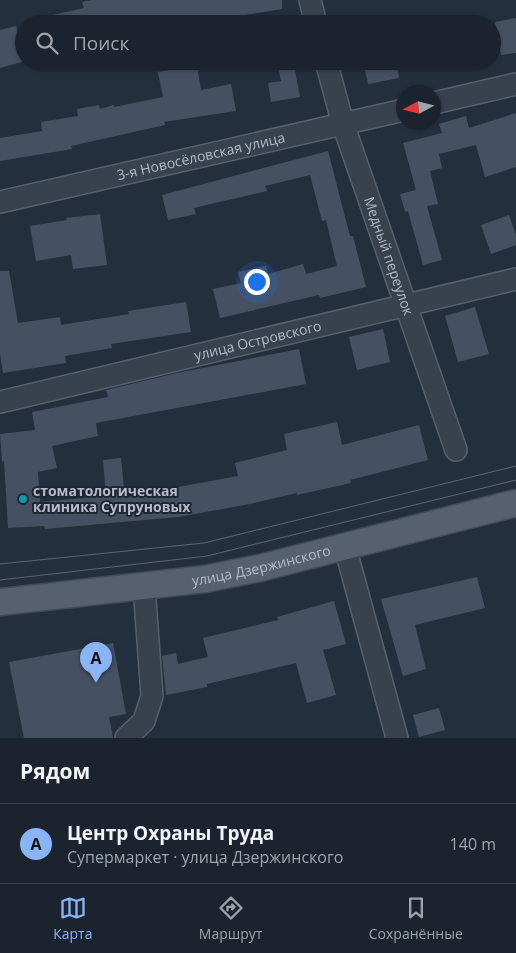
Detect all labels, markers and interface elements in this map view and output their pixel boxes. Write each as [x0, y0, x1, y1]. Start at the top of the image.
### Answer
search box [15, 15, 501, 70]
icon: search [33, 29, 61, 57]
text: Поиск [73, 30, 129, 56]
north arrow [396, 85, 441, 130]
street label: 3-я Новосёловская улица [115, 127, 287, 184]
street label: Медный переулок [360, 194, 419, 318]
your location [244, 269, 270, 295]
street label: улица Островского [192, 316, 323, 364]
place label: стоматологическая клиника Супруновых [33, 481, 191, 516]
marker: стоматологическая клиника Супруновых [17, 493, 29, 505]
street label: улица Дзержинского [191, 540, 333, 589]
pin: A [80, 642, 112, 683]
text: Рядом [20, 757, 90, 785]
text: Центр Охраны Труда [67, 820, 274, 846]
text: A [30, 833, 42, 855]
text: 140 m [450, 833, 496, 855]
text: Супермаркет · улица Дзержинского [67, 846, 344, 868]
tab: Карта [53, 894, 92, 943]
tab: Маршрут [199, 894, 262, 943]
tab: Сохранённые [369, 894, 463, 943]

